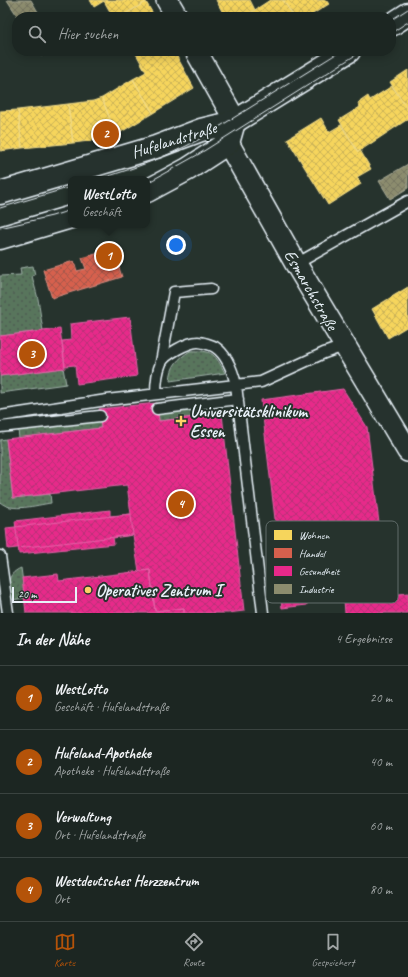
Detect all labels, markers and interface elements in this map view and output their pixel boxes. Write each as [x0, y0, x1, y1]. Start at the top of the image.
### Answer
search box [12, 12, 396, 56]
icon: search [26, 23, 48, 45]
text: Hier suchen [58, 25, 118, 44]
street label: Hufelandstraße [129, 117, 220, 163]
pin: 2 [93, 119, 119, 149]
popup [68, 176, 150, 228]
text: WestLotto [82, 185, 136, 204]
text: Geschäft [82, 204, 121, 220]
your location [166, 235, 186, 255]
pin: 1 [96, 241, 122, 271]
street label: Esmarchstraße [279, 246, 343, 335]
pin: 3 [19, 339, 45, 369]
place label: Universitätsklinikum Essen [190, 401, 308, 442]
marker: Universitätsklinikum Essen [175, 415, 187, 427]
pin: 4 [168, 489, 194, 519]
legend [266, 521, 398, 603]
text: Wohnen [299, 528, 330, 542]
text: Handel [299, 546, 327, 560]
text: Gesundheit [299, 564, 341, 578]
place label: Operatives Zentrum I [96, 580, 225, 601]
text: Industrie [299, 582, 335, 596]
scale bar [12, 585, 77, 604]
marker: Operatives Zentrum I [83, 585, 93, 595]
text: 20 m [18, 587, 37, 601]
text: In der Nähe [16, 629, 89, 650]
text: 4 Ergebnisse [336, 631, 392, 647]
text: WestLotto [54, 680, 107, 699]
text: 1 [26, 690, 32, 706]
text: 20 m [370, 690, 392, 706]
text: Geschäft · Hufelandstraße [54, 699, 169, 715]
text: Hufeland-Apotheke [54, 744, 151, 763]
text: 2 [26, 754, 32, 770]
text: 40 m [370, 754, 392, 770]
text: Apotheke · Hufelandstraße [54, 763, 169, 779]
text: Verwaltung [54, 808, 111, 827]
text: 3 [26, 818, 32, 834]
text: 60 m [370, 818, 392, 834]
text: Ort · Hufelandstraße [54, 827, 145, 843]
text: Westdeutsches Herzzentrum [54, 872, 199, 891]
text: 4 [26, 882, 32, 898]
text: 80 m [370, 882, 392, 898]
text: Ort [54, 891, 69, 907]
tab: Karte [54, 931, 76, 969]
tab: Route [183, 931, 205, 969]
tab: Gespeichert [312, 931, 354, 969]

